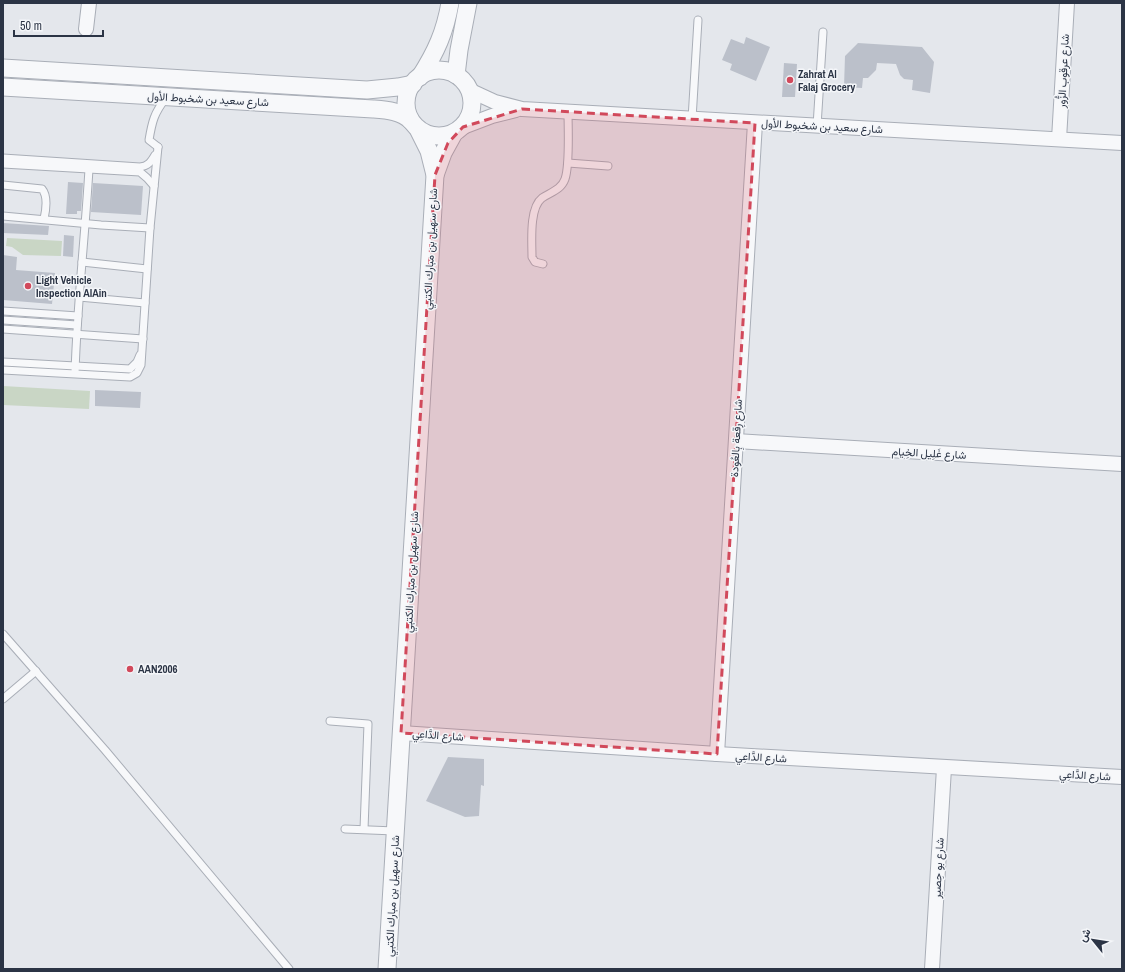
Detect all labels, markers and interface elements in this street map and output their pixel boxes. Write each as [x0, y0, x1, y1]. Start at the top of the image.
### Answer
scale bar [14, 12, 103, 38]
text: 50 m [20, 18, 42, 34]
street label: شارع عرقوب الزُّور [1054, 33, 1073, 110]
place label: Zahrat Al Falaj Grocery [798, 67, 855, 94]
marker: Zahrat Al Falaj Grocery [785, 75, 795, 85]
street label: شارع سعيد بن شخبوط الأول [147, 89, 270, 110]
street label: شارع سعيد بن شخبوط الأول [761, 116, 884, 137]
street label: شارع سهيل بن مبارك الكتبي [420, 188, 443, 310]
place label: Light Vehicle Inspection AlAin [36, 273, 107, 300]
marker: Light Vehicle Inspection AlAin [23, 281, 33, 291]
street label: شارع رِقعة بِالعُودة [727, 398, 747, 477]
street label: شارع غَلِيل الخِيام [891, 444, 967, 463]
street label: شارع سهيل بن مبارك الكتبي [401, 511, 424, 633]
place label: AAN2006 [138, 662, 178, 676]
marker: AAN2006 [125, 664, 135, 674]
street label: شارع الدَّاعِي [412, 726, 465, 747]
street label: شارع الدَّاعِي [735, 749, 787, 768]
street label: شارع الدَّاعِي [1059, 767, 1111, 786]
street label: شارع سهيل بن مبارك الكتبي [382, 835, 405, 957]
street label: شارع بو حِصير [929, 837, 948, 900]
north arrow [1073, 920, 1113, 960]
text: ش [1075, 926, 1094, 944]

